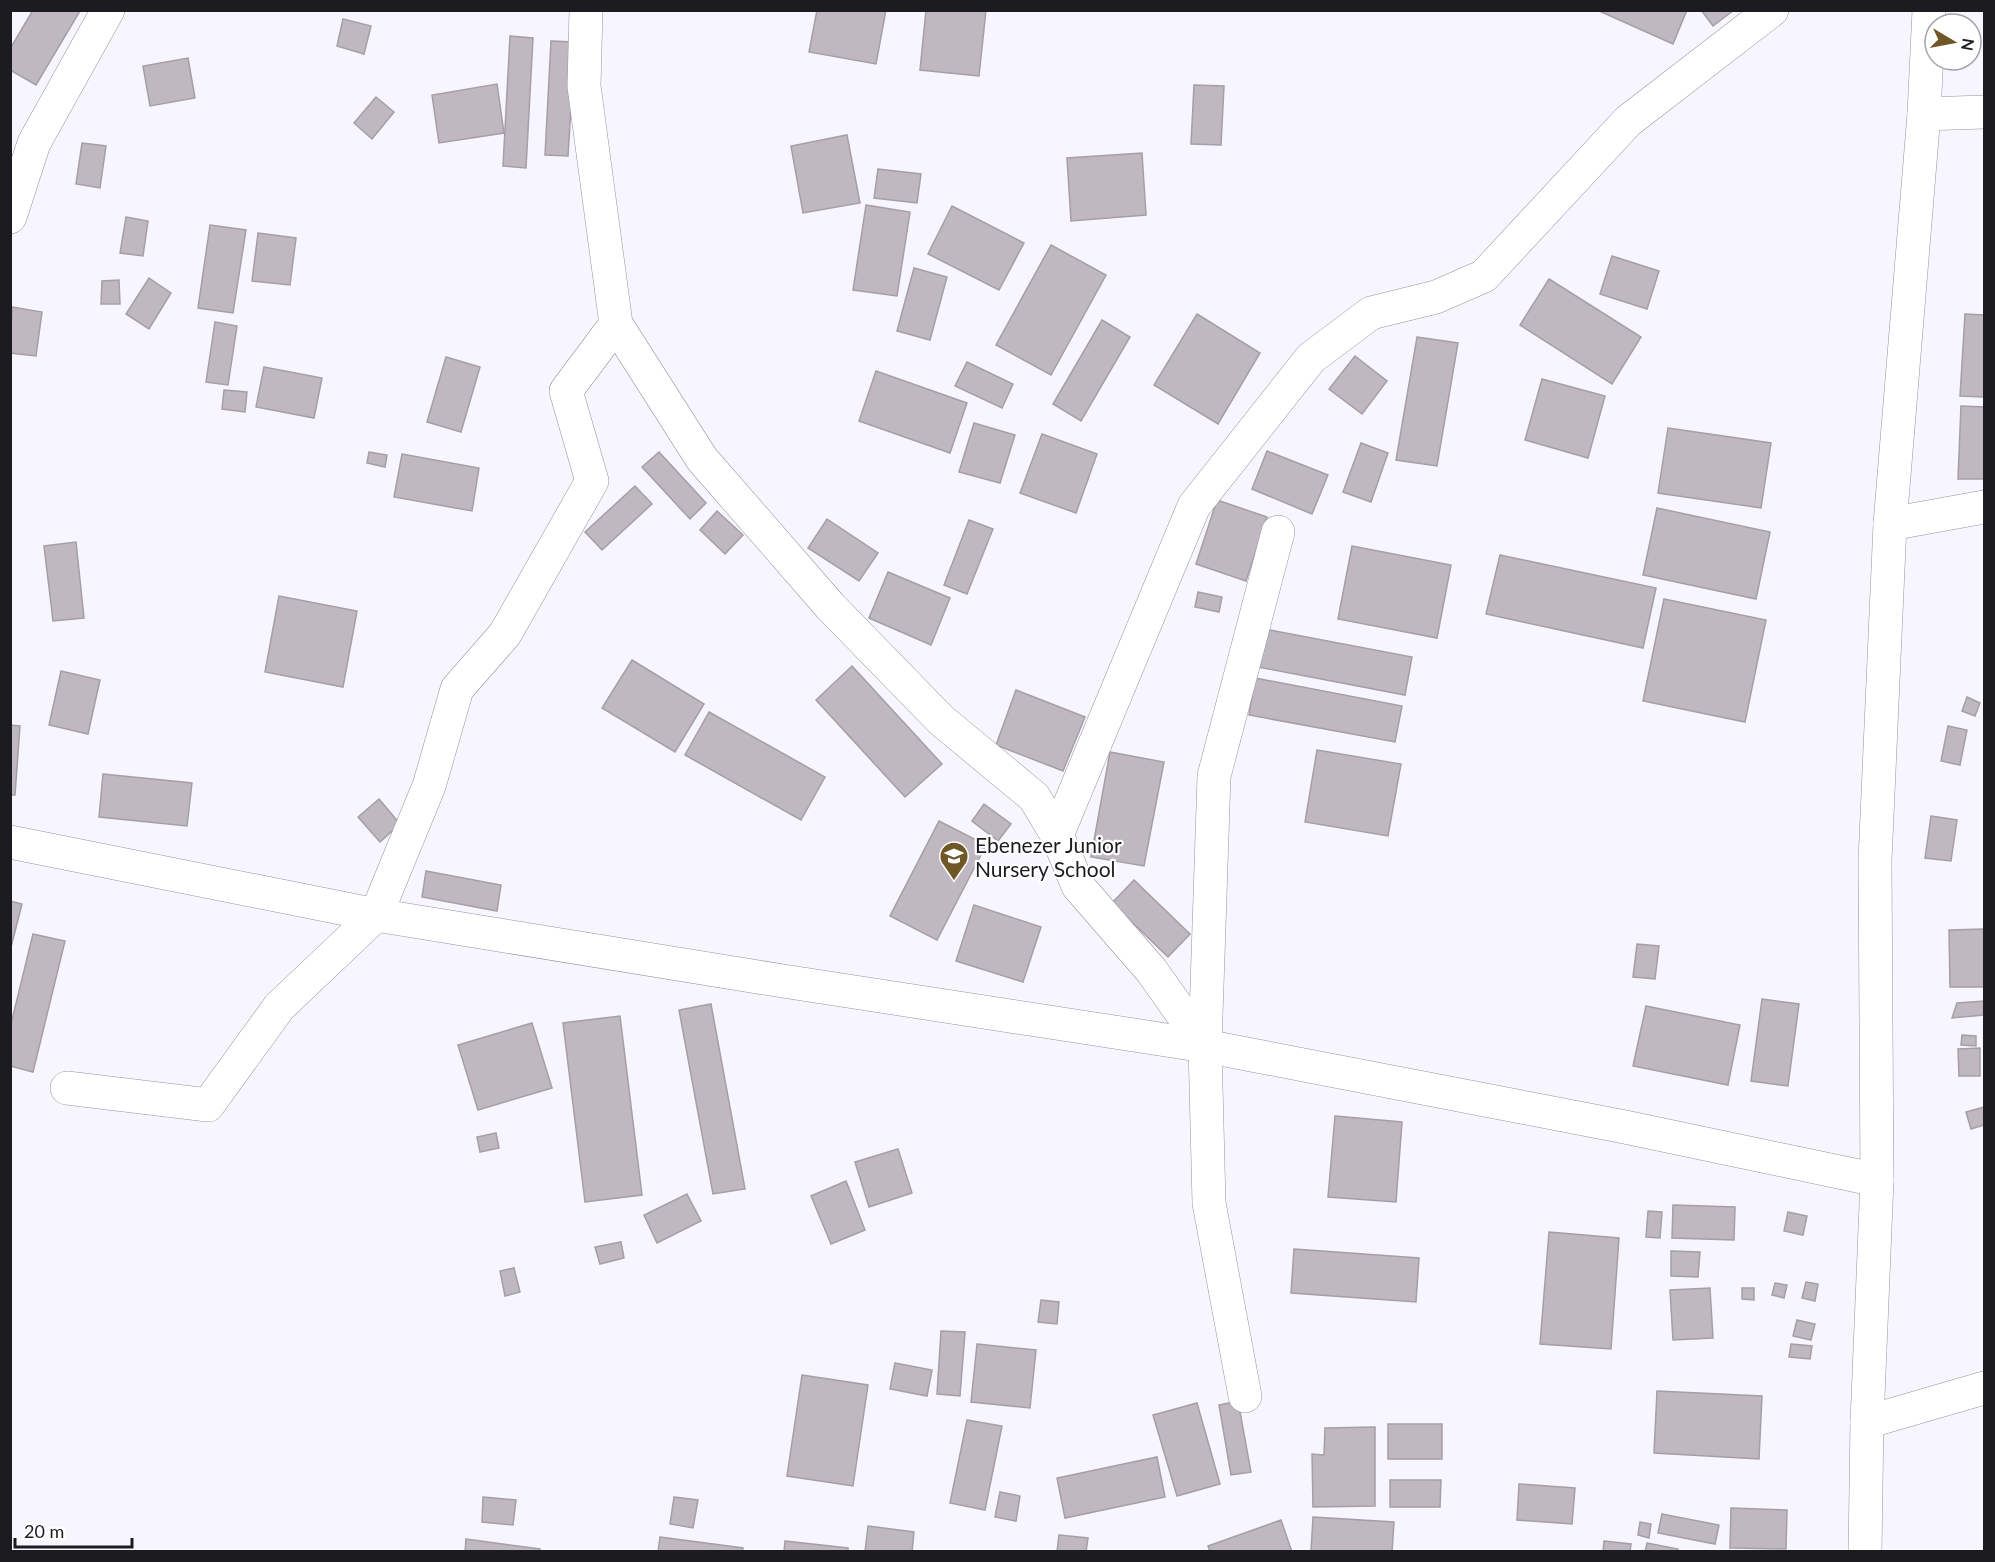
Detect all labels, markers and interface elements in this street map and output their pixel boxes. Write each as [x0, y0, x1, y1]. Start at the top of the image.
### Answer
north arrow [1923, 12, 1983, 72]
text: N [1958, 37, 1979, 52]
place label: Ebenezer Junior Nursery School [975, 832, 1122, 881]
school or university icon: Ebenezer Junior Nursery School [938, 840, 970, 882]
scale bar [15, 1511, 132, 1549]
text: 20 m [24, 1520, 64, 1542]

